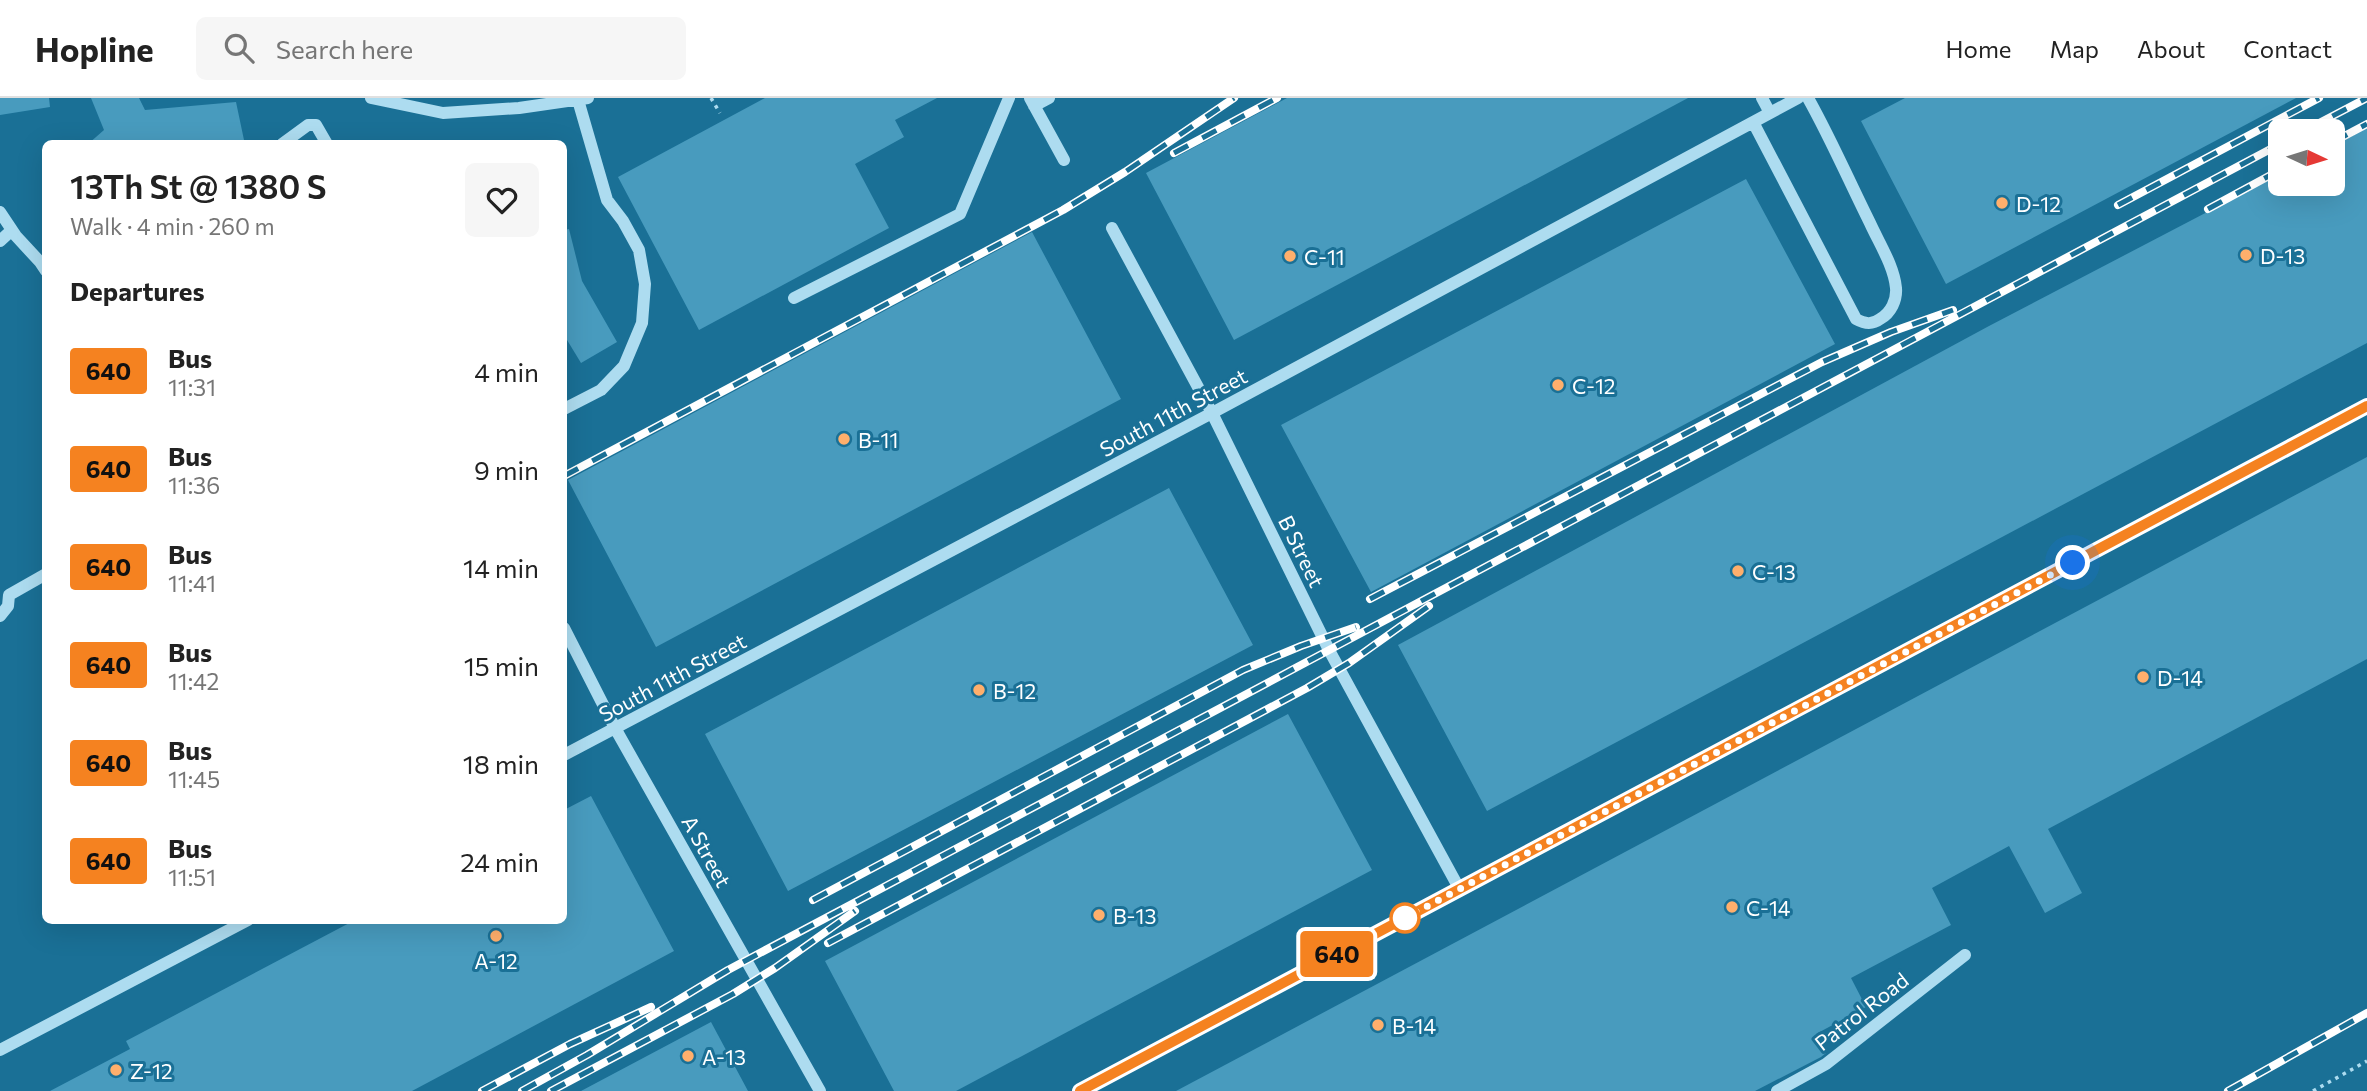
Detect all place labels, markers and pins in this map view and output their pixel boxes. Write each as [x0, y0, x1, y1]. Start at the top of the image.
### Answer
place label: D-12 [2016, 191, 2061, 216]
marker: D-12 [1994, 195, 2010, 211]
place label: D-13 [2260, 243, 2305, 268]
place label: C-11 [1304, 244, 1345, 269]
marker: D-13 [2238, 247, 2254, 263]
marker: C-11 [1282, 248, 1298, 264]
place label: C-12 [1572, 373, 1616, 398]
marker: C-12 [1550, 377, 1566, 393]
place label: B-11 [858, 427, 898, 452]
marker: B-11 [836, 431, 852, 447]
place label: C-13 [1752, 559, 1796, 584]
marker: C-13 [1730, 563, 1746, 579]
place label: D-14 [2157, 665, 2203, 690]
marker: D-14 [2135, 669, 2151, 685]
place label: B-12 [993, 678, 1036, 703]
marker: B-12 [971, 682, 987, 698]
place label: C-14 [1746, 895, 1791, 920]
marker: C-14 [1724, 899, 1740, 915]
place label: B-13 [1113, 903, 1156, 928]
unlabelled marker [1390, 903, 1420, 933]
marker: B-13 [1091, 907, 1107, 923]
marker: A-12 [488, 928, 504, 944]
place label: A-12 [474, 948, 518, 973]
place label: B-14 [1392, 1013, 1436, 1038]
marker: B-14 [1370, 1017, 1386, 1033]
place label: A-13 [702, 1044, 746, 1069]
marker: A-13 [680, 1048, 696, 1064]
place label: Z-12 [130, 1058, 173, 1083]
marker: Z-12 [108, 1062, 124, 1078]

